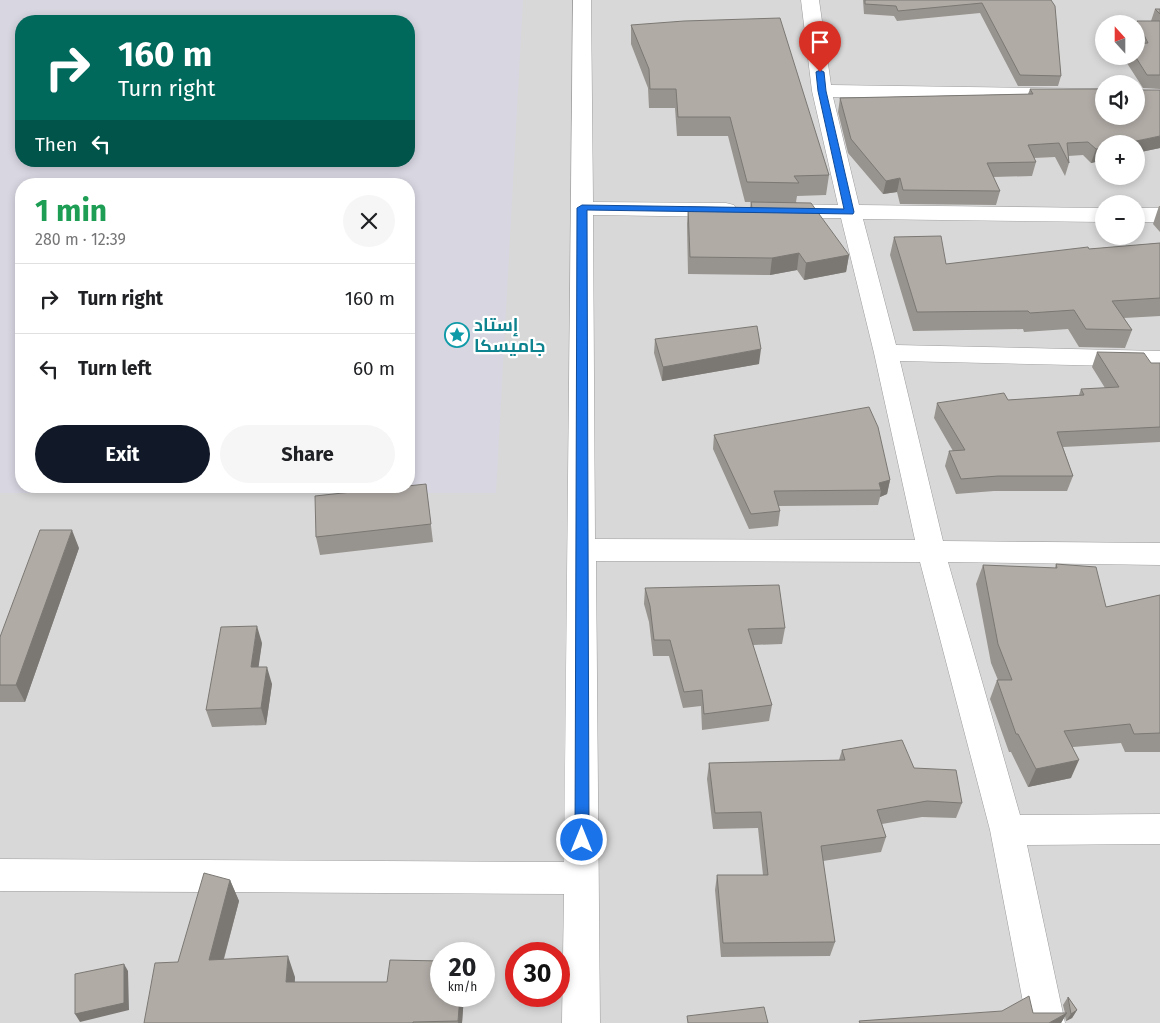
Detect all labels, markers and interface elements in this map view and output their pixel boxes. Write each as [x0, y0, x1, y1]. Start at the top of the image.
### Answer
north arrow [1095, 15, 1145, 65]
map controls [1095, 15, 1145, 245]
pin [799, 21, 841, 72]
icon: arrive [806, 28, 834, 56]
text: 160 m [118, 33, 212, 75]
icon: right [35, 35, 100, 100]
text: Turn right [118, 75, 215, 102]
button: sound [1095, 75, 1145, 125]
icon: left [87, 130, 115, 158]
text: Then [35, 133, 77, 156]
button: + [1095, 135, 1145, 185]
text: 1 min [35, 193, 107, 229]
button: close [343, 195, 395, 247]
button: − [1095, 195, 1145, 245]
text: 280 m · 12:39 [35, 230, 126, 249]
icon: right [35, 285, 63, 313]
text: Turn right [78, 287, 163, 310]
text: 160 m [345, 287, 395, 310]
place label: إستاد جاميسكا [474, 314, 546, 357]
place icon: إستاد جاميسكا [444, 322, 470, 348]
icon: left [35, 355, 63, 383]
text: Turn left [78, 357, 152, 380]
text: 60 m [353, 357, 395, 380]
button: Exit [35, 425, 210, 483]
button: Share [220, 425, 395, 483]
position arrow [555, 813, 607, 865]
speed limit sign: 30 [505, 942, 570, 1007]
text: 20 [449, 953, 476, 983]
text: km/h [448, 980, 477, 994]

